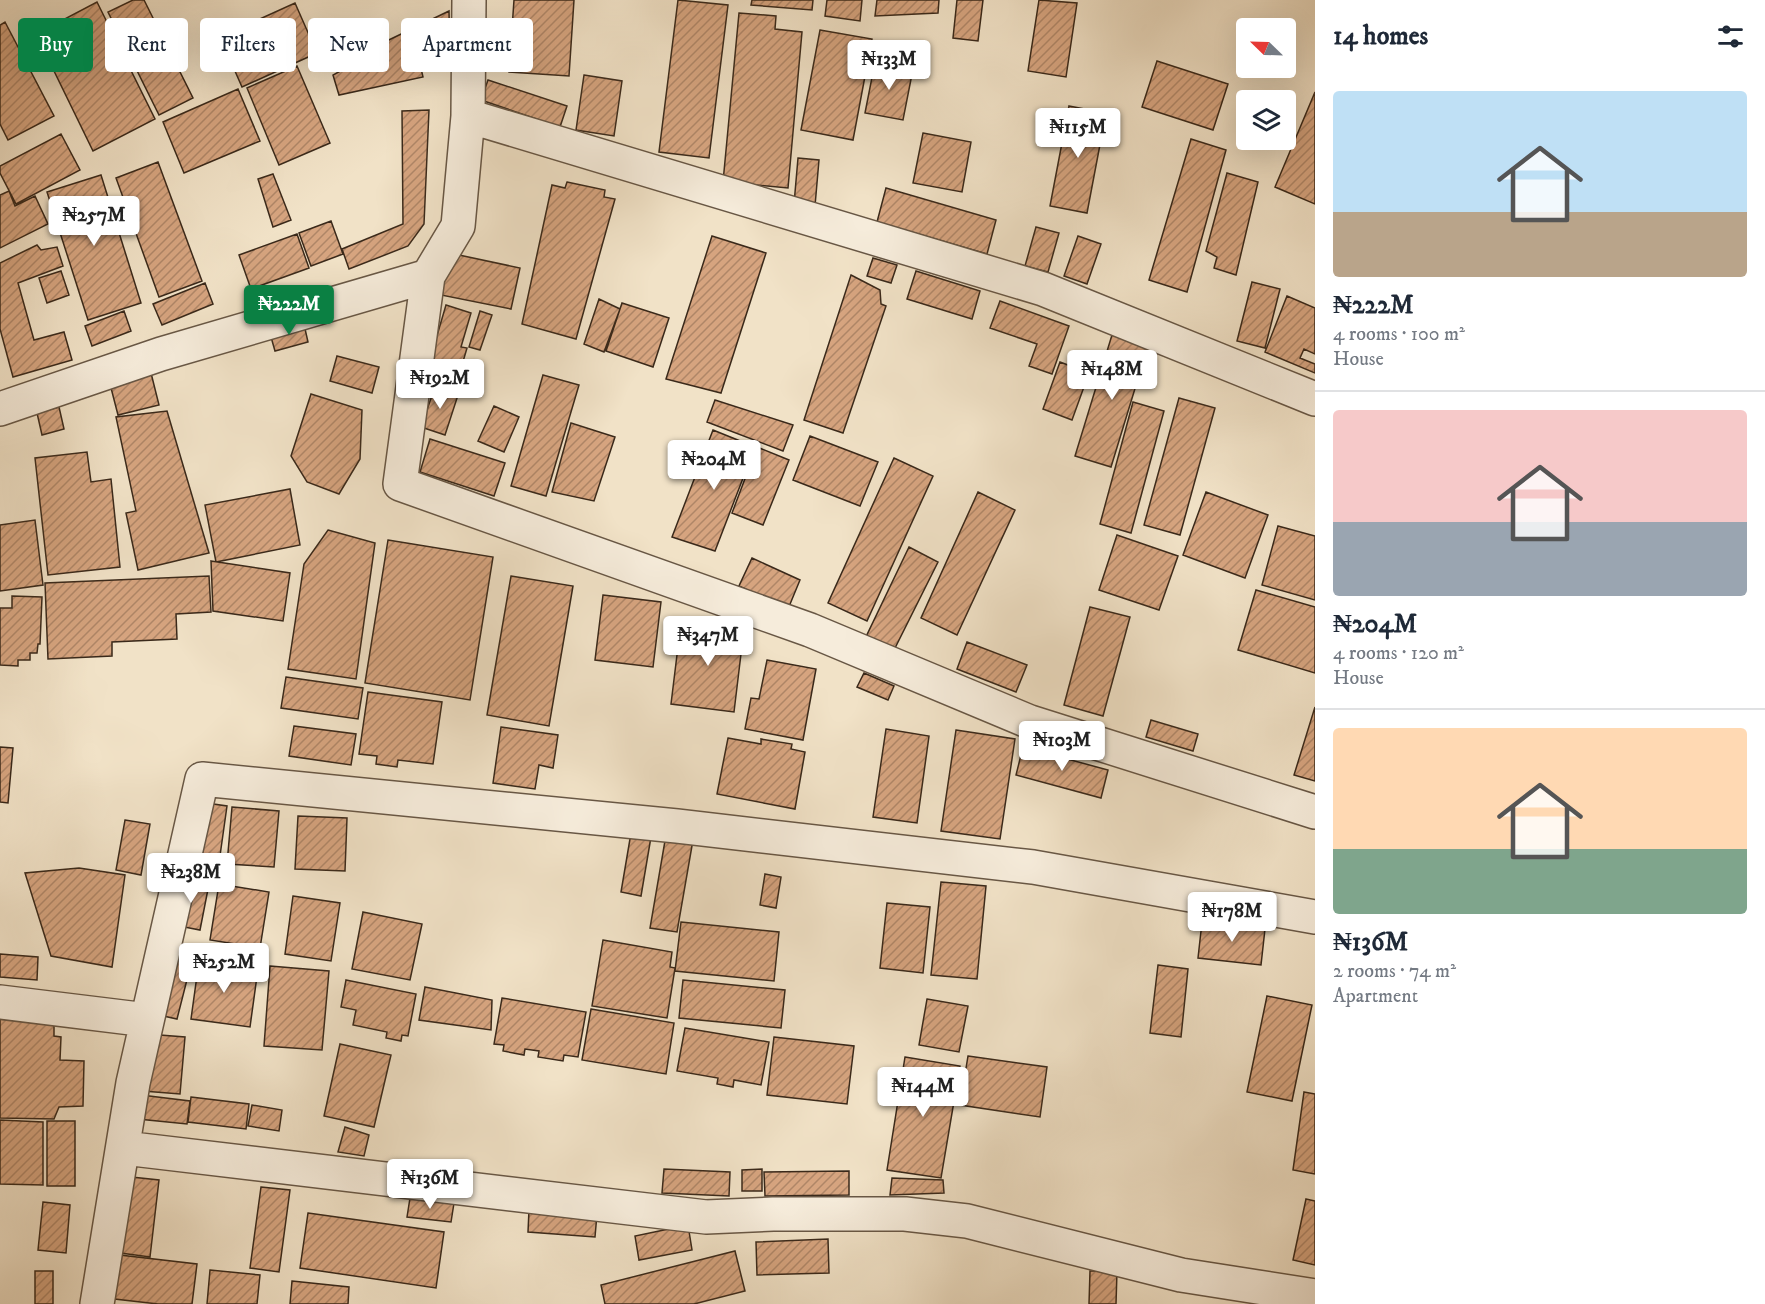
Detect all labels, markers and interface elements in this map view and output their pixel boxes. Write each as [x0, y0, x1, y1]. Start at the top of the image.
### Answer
chip: Buy [18, 18, 93, 72]
chip: Rent [105, 18, 188, 72]
chip: Filters [200, 18, 296, 72]
chip: New [308, 18, 389, 72]
chip: Apartment [401, 18, 533, 72]
north arrow [1236, 18, 1296, 78]
map controls [1236, 18, 1296, 150]
text: 14 homes [1333, 20, 1428, 53]
icon: filters [1714, 20, 1747, 53]
pin: ₦133M [847, 40, 931, 91]
text: ₦133M [862, 47, 917, 72]
button: layers [1236, 90, 1296, 150]
pin: ₦115M [1036, 108, 1120, 159]
text: ₦115M [1049, 115, 1107, 140]
icon: home [1486, 130, 1594, 238]
pin: ₦257M [52, 196, 136, 247]
text: ₦257M [63, 203, 125, 228]
pin: ₦222M [247, 285, 331, 336]
text: ₦222M [1333, 289, 1414, 322]
text: ₦222M [258, 292, 320, 317]
text: 4 rooms · 100 m² [1333, 322, 1465, 347]
text: House [1333, 347, 1384, 372]
pin: ₦148M [1070, 350, 1154, 401]
text: ₦148M [1081, 357, 1143, 382]
pin: ₦192M [398, 359, 482, 410]
text: ₦192M [410, 366, 470, 391]
pin: ₦204M [672, 440, 756, 491]
text: ₦204M [682, 447, 746, 472]
icon: home [1486, 449, 1594, 557]
text: ₦204M [1333, 608, 1417, 641]
pin: ₦347M [666, 616, 750, 667]
text: ₦347M [677, 623, 739, 648]
text: 4 rooms · 120 m² [1333, 641, 1464, 666]
text: House [1333, 666, 1384, 691]
pin: ₦103M [1020, 721, 1104, 772]
text: ₦103M [1033, 728, 1091, 753]
icon: home [1486, 767, 1594, 875]
pin: ₦238M [149, 853, 233, 904]
text: ₦238M [161, 860, 221, 885]
pin: ₦178M [1190, 892, 1274, 943]
text: ₦178M [1202, 899, 1262, 924]
text: ₦136M [1333, 926, 1408, 959]
pin: ₦252M [182, 943, 266, 994]
text: ₦252M [193, 950, 255, 975]
text: 2 rooms · 74 m² [1333, 959, 1456, 984]
text: Apartment [1333, 984, 1418, 1009]
pin: ₦144M [881, 1067, 965, 1118]
text: ₦144M [891, 1074, 955, 1099]
pin: ₦136M [388, 1159, 472, 1210]
text: ₦136M [401, 1166, 459, 1191]

